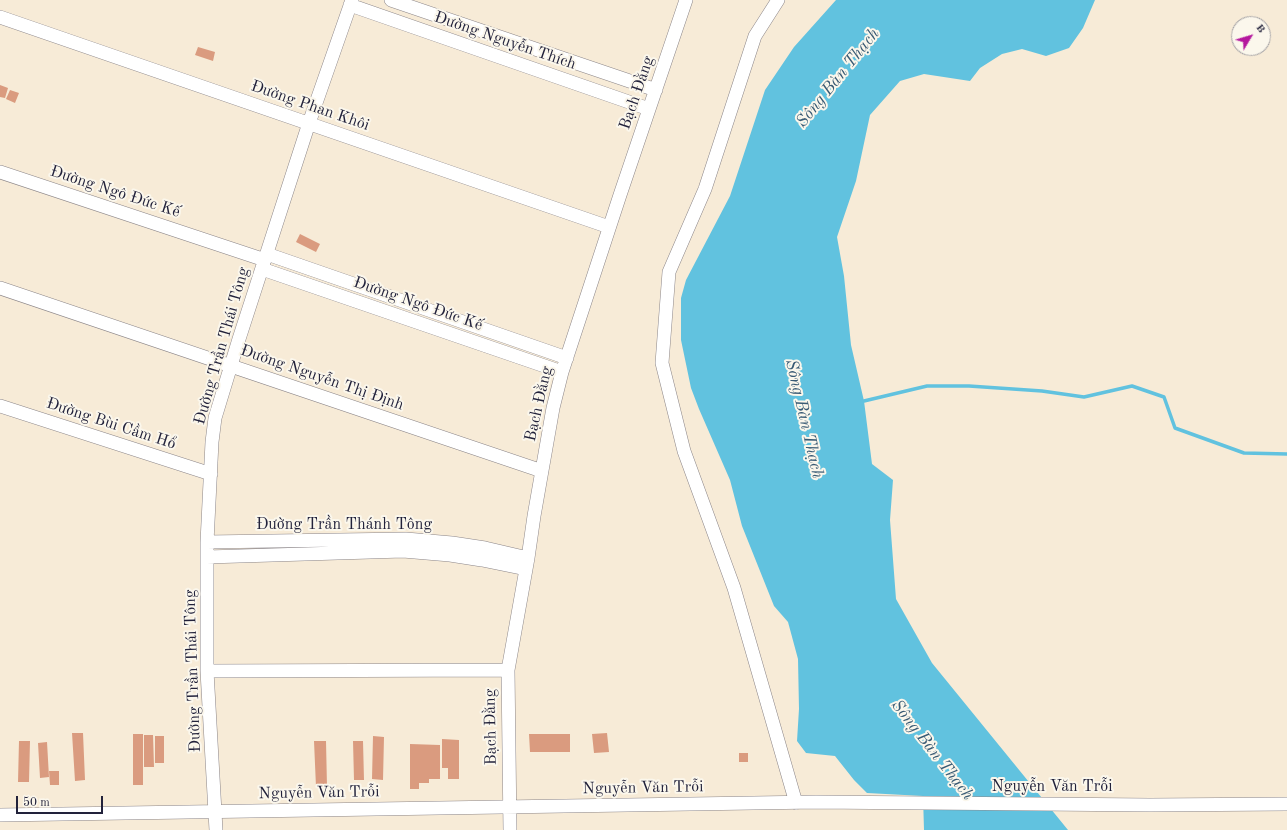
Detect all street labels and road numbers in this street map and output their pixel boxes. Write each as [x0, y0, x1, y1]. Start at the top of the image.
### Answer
street label: Đường Nguyễn Thích [431, 8, 579, 74]
street label: Bạch Đằng [615, 54, 659, 132]
street label: Đường Phan Khôi [248, 77, 372, 135]
street label: Đường Ngô Đức Kế [48, 162, 182, 222]
street label: Đường Trần Thái Tông [190, 265, 254, 427]
street label: Đường Ngô Đức Kế [351, 273, 485, 335]
street label: Đường Nguyễn Thị Định [238, 341, 406, 415]
street label: Bạch Đằng [521, 365, 557, 443]
street label: Đường Bùi Cầm Hổ [44, 394, 178, 454]
street label: Đường Trần Thánh Tông [256, 515, 432, 535]
street label: Đường Trần Thái Tông [181, 589, 205, 753]
street label: Bạch Đằng [481, 689, 501, 765]
street label: Nguyễn Văn Trỗi [582, 777, 704, 799]
street label: Nguyễn Văn Trỗi [992, 777, 1112, 797]
street label: Nguyễn Văn Trỗi [258, 782, 380, 804]

